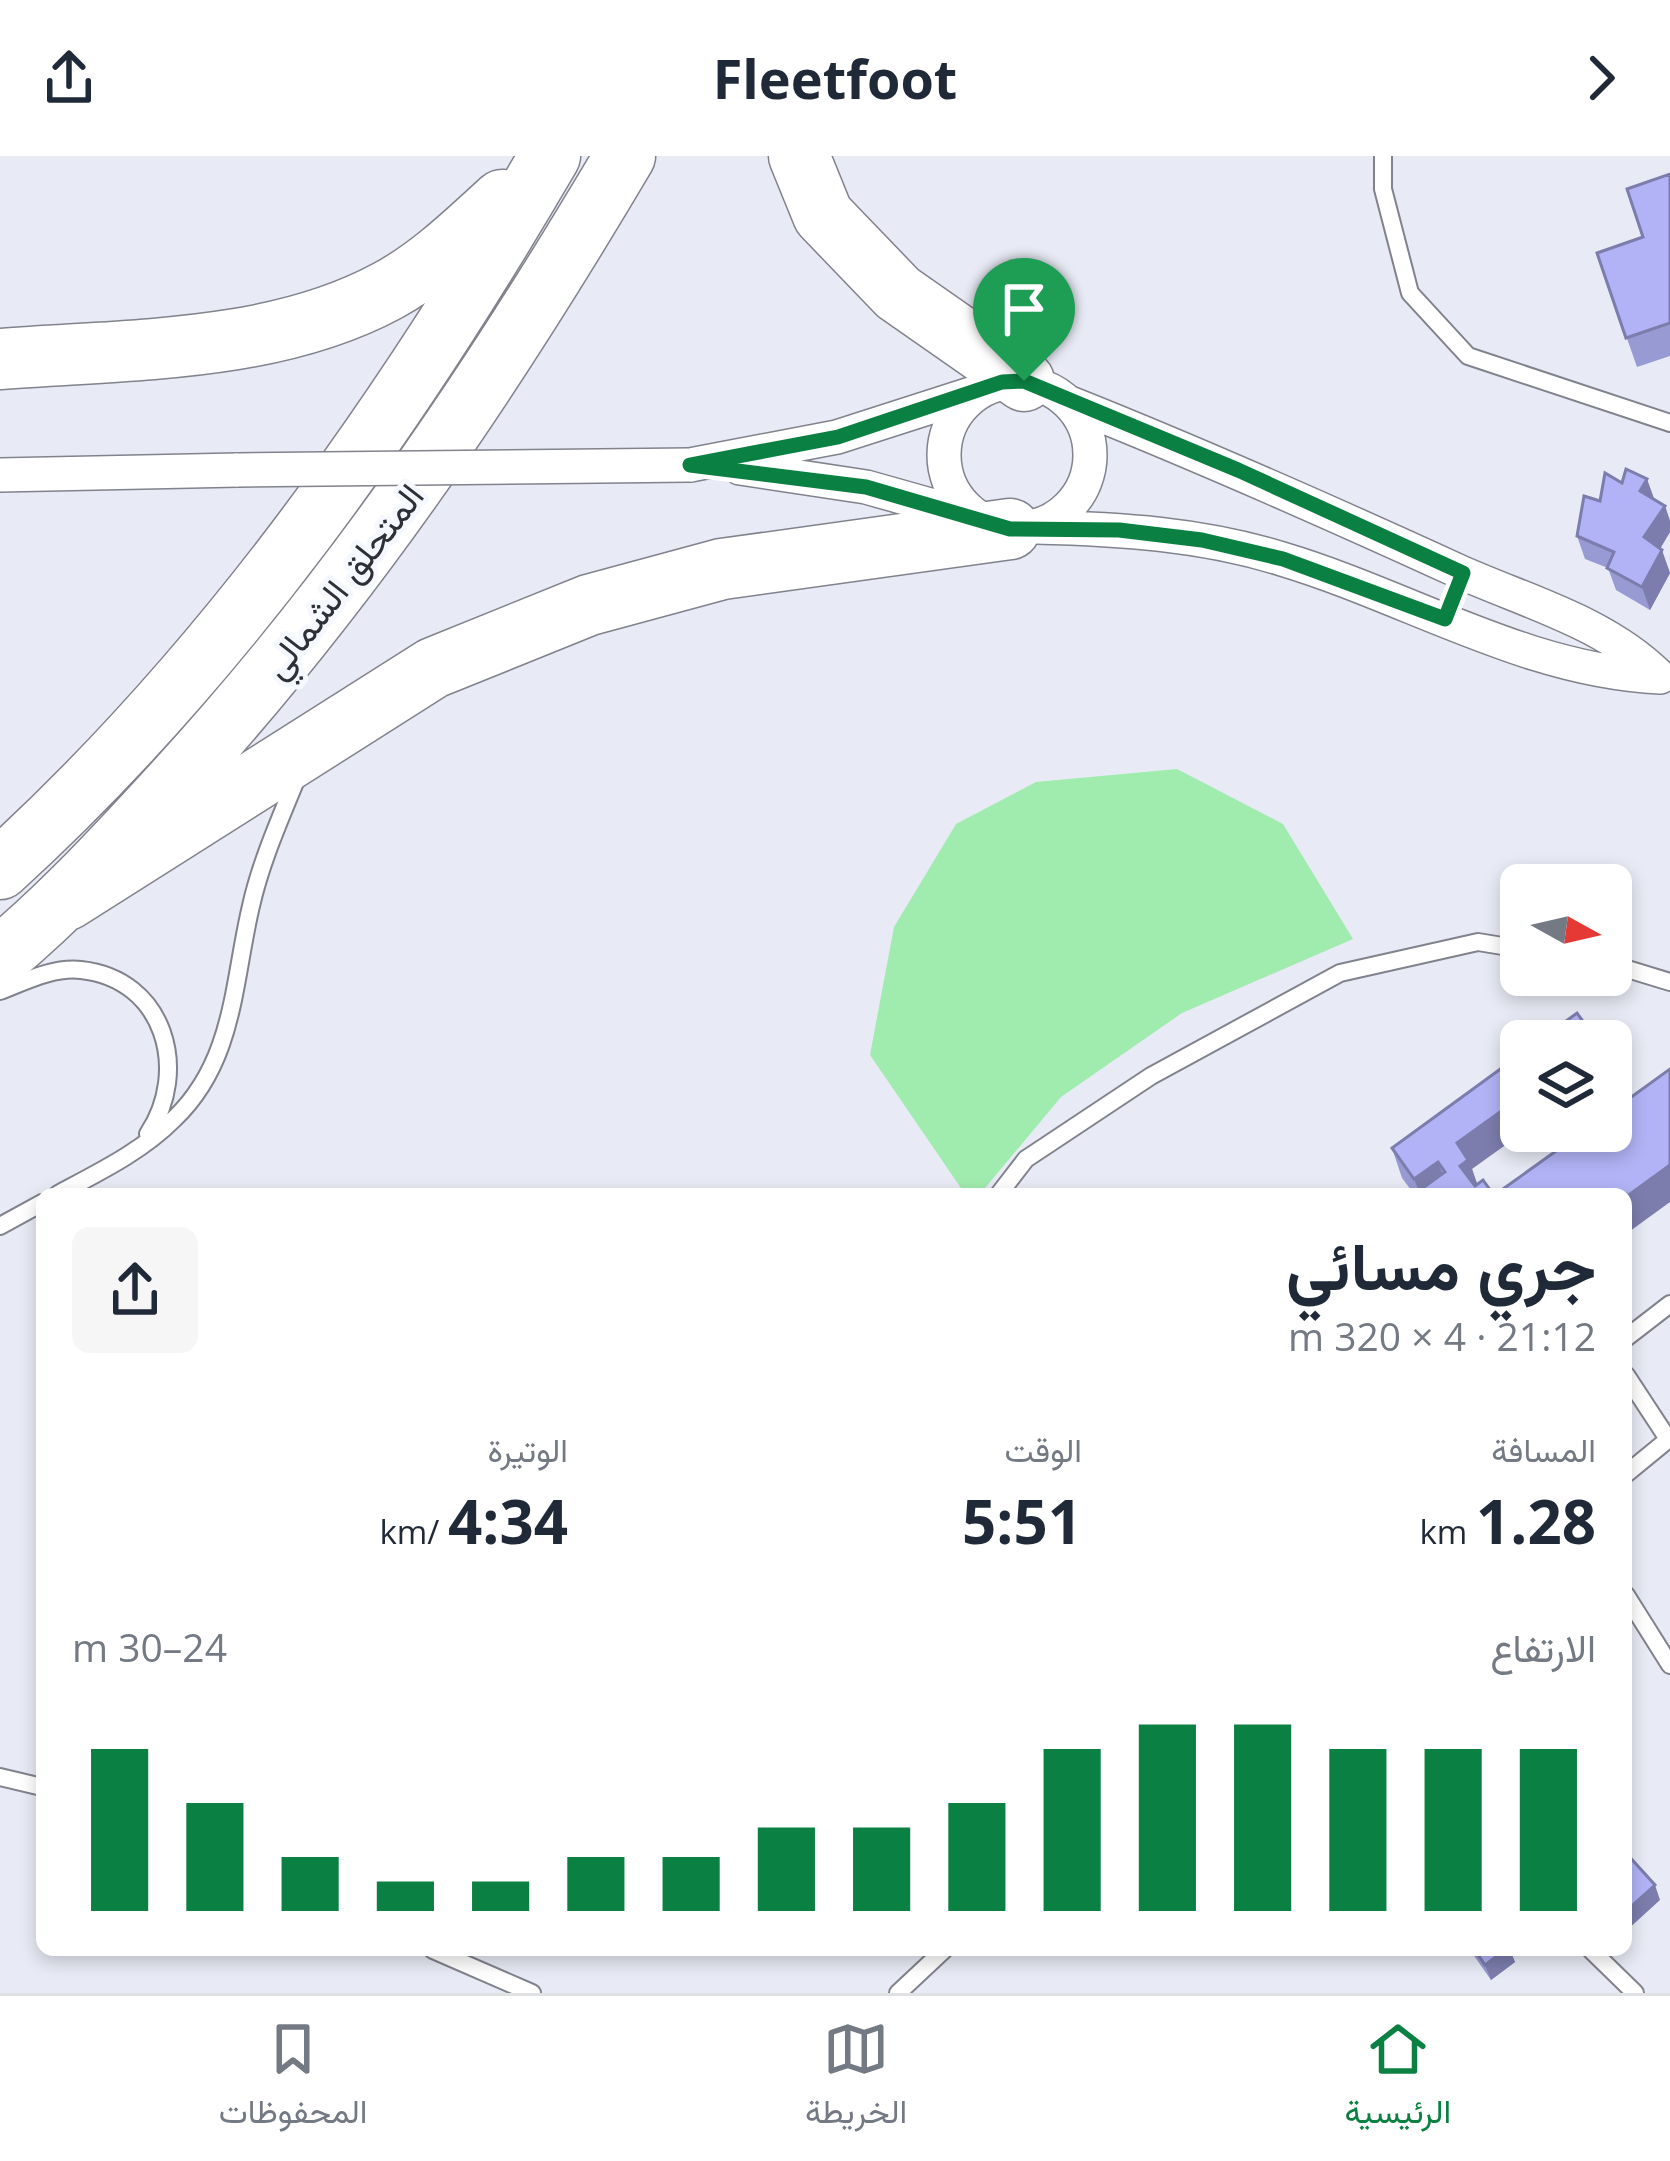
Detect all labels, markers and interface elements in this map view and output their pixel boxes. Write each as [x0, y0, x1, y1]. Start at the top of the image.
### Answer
text: Fleetfoot [713, 41, 957, 115]
icon: share [36, 45, 102, 111]
icon: forward [1568, 45, 1634, 111]
pin [973, 258, 1075, 381]
icon: arrive [991, 276, 1057, 342]
street label: المتحلق الشمالي [251, 473, 439, 692]
north arrow [1500, 864, 1632, 996]
map controls [1500, 864, 1632, 1152]
button: layers [1500, 1020, 1632, 1152]
text: جري مسائي [1286, 1219, 1596, 1309]
button: share [72, 1227, 198, 1353]
text: 21:12 · 4 × 320 m [1288, 1309, 1596, 1362]
text: الوتيرة [487, 1427, 568, 1472]
text: الوقت [1004, 1427, 1082, 1472]
text: المسافة [1491, 1427, 1596, 1472]
text: 4:34 [448, 1480, 568, 1562]
text: 5:51 [962, 1480, 1082, 1562]
text: 1.28 [1476, 1480, 1596, 1562]
text: /km [379, 1509, 448, 1554]
text: km [1420, 1509, 1476, 1554]
text: 24–30 m [72, 1620, 227, 1673]
text: الارتفاع [1490, 1620, 1596, 1673]
tab: المحفوظات [219, 2016, 367, 2141]
tab: الخريطة [805, 2016, 907, 2141]
tab: الرئيسية [1345, 2016, 1451, 2141]

